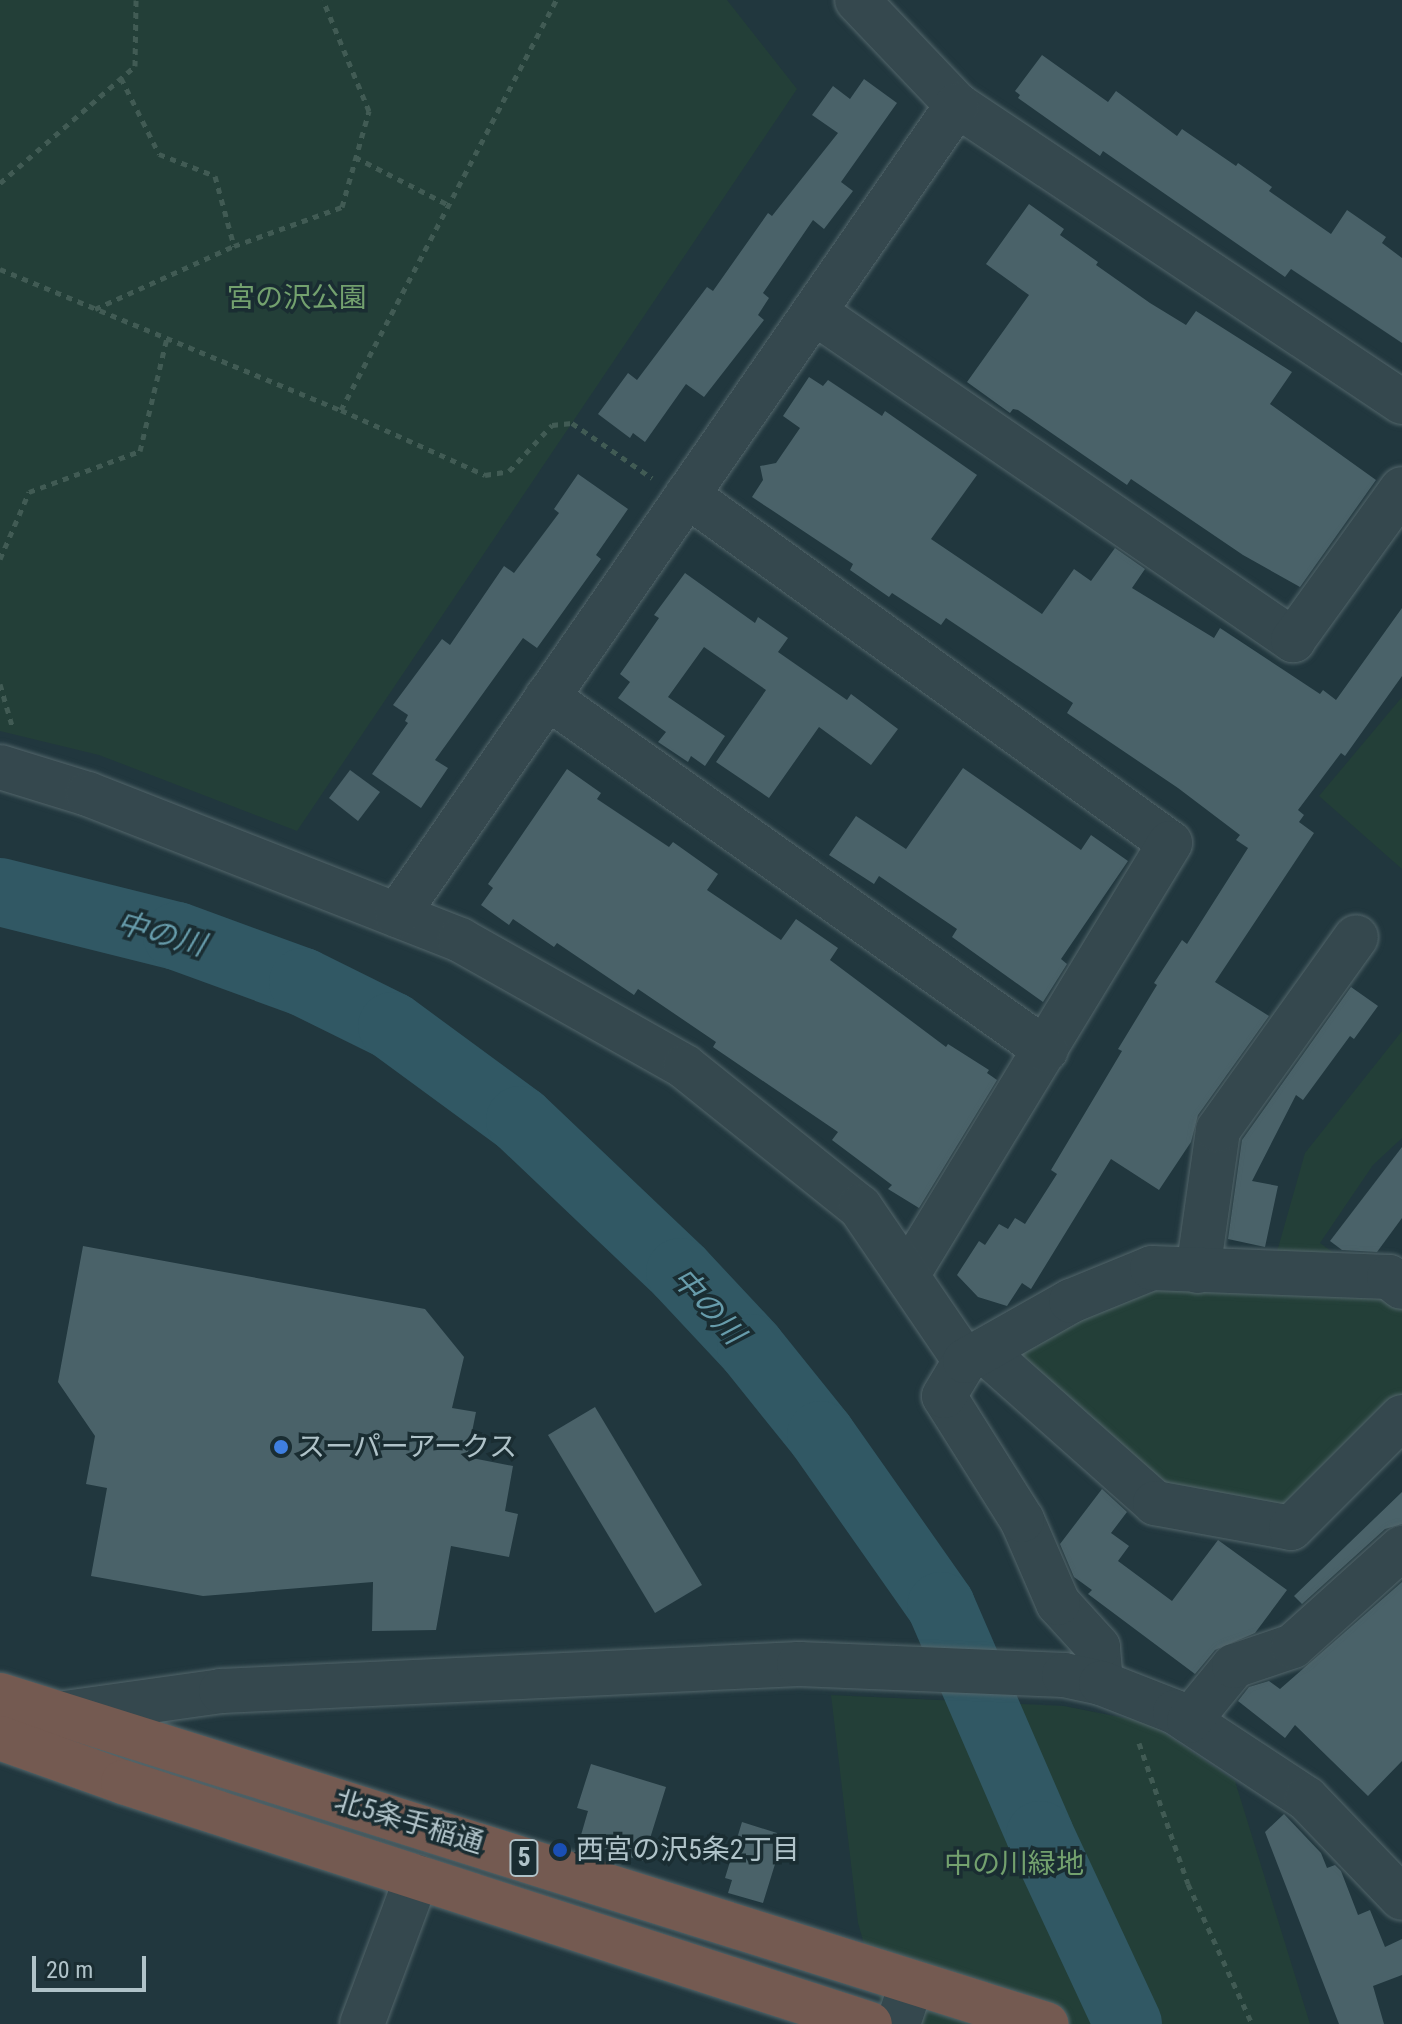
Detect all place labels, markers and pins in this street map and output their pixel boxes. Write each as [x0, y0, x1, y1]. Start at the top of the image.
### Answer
place label: スーパーアークス [297, 1430, 519, 1464]
marker: スーパーアークス [272, 1438, 290, 1456]
place label: 西宮の沢5条2丁目 [576, 1833, 800, 1867]
marker: 西宮の沢5条2丁目 [551, 1841, 569, 1859]

